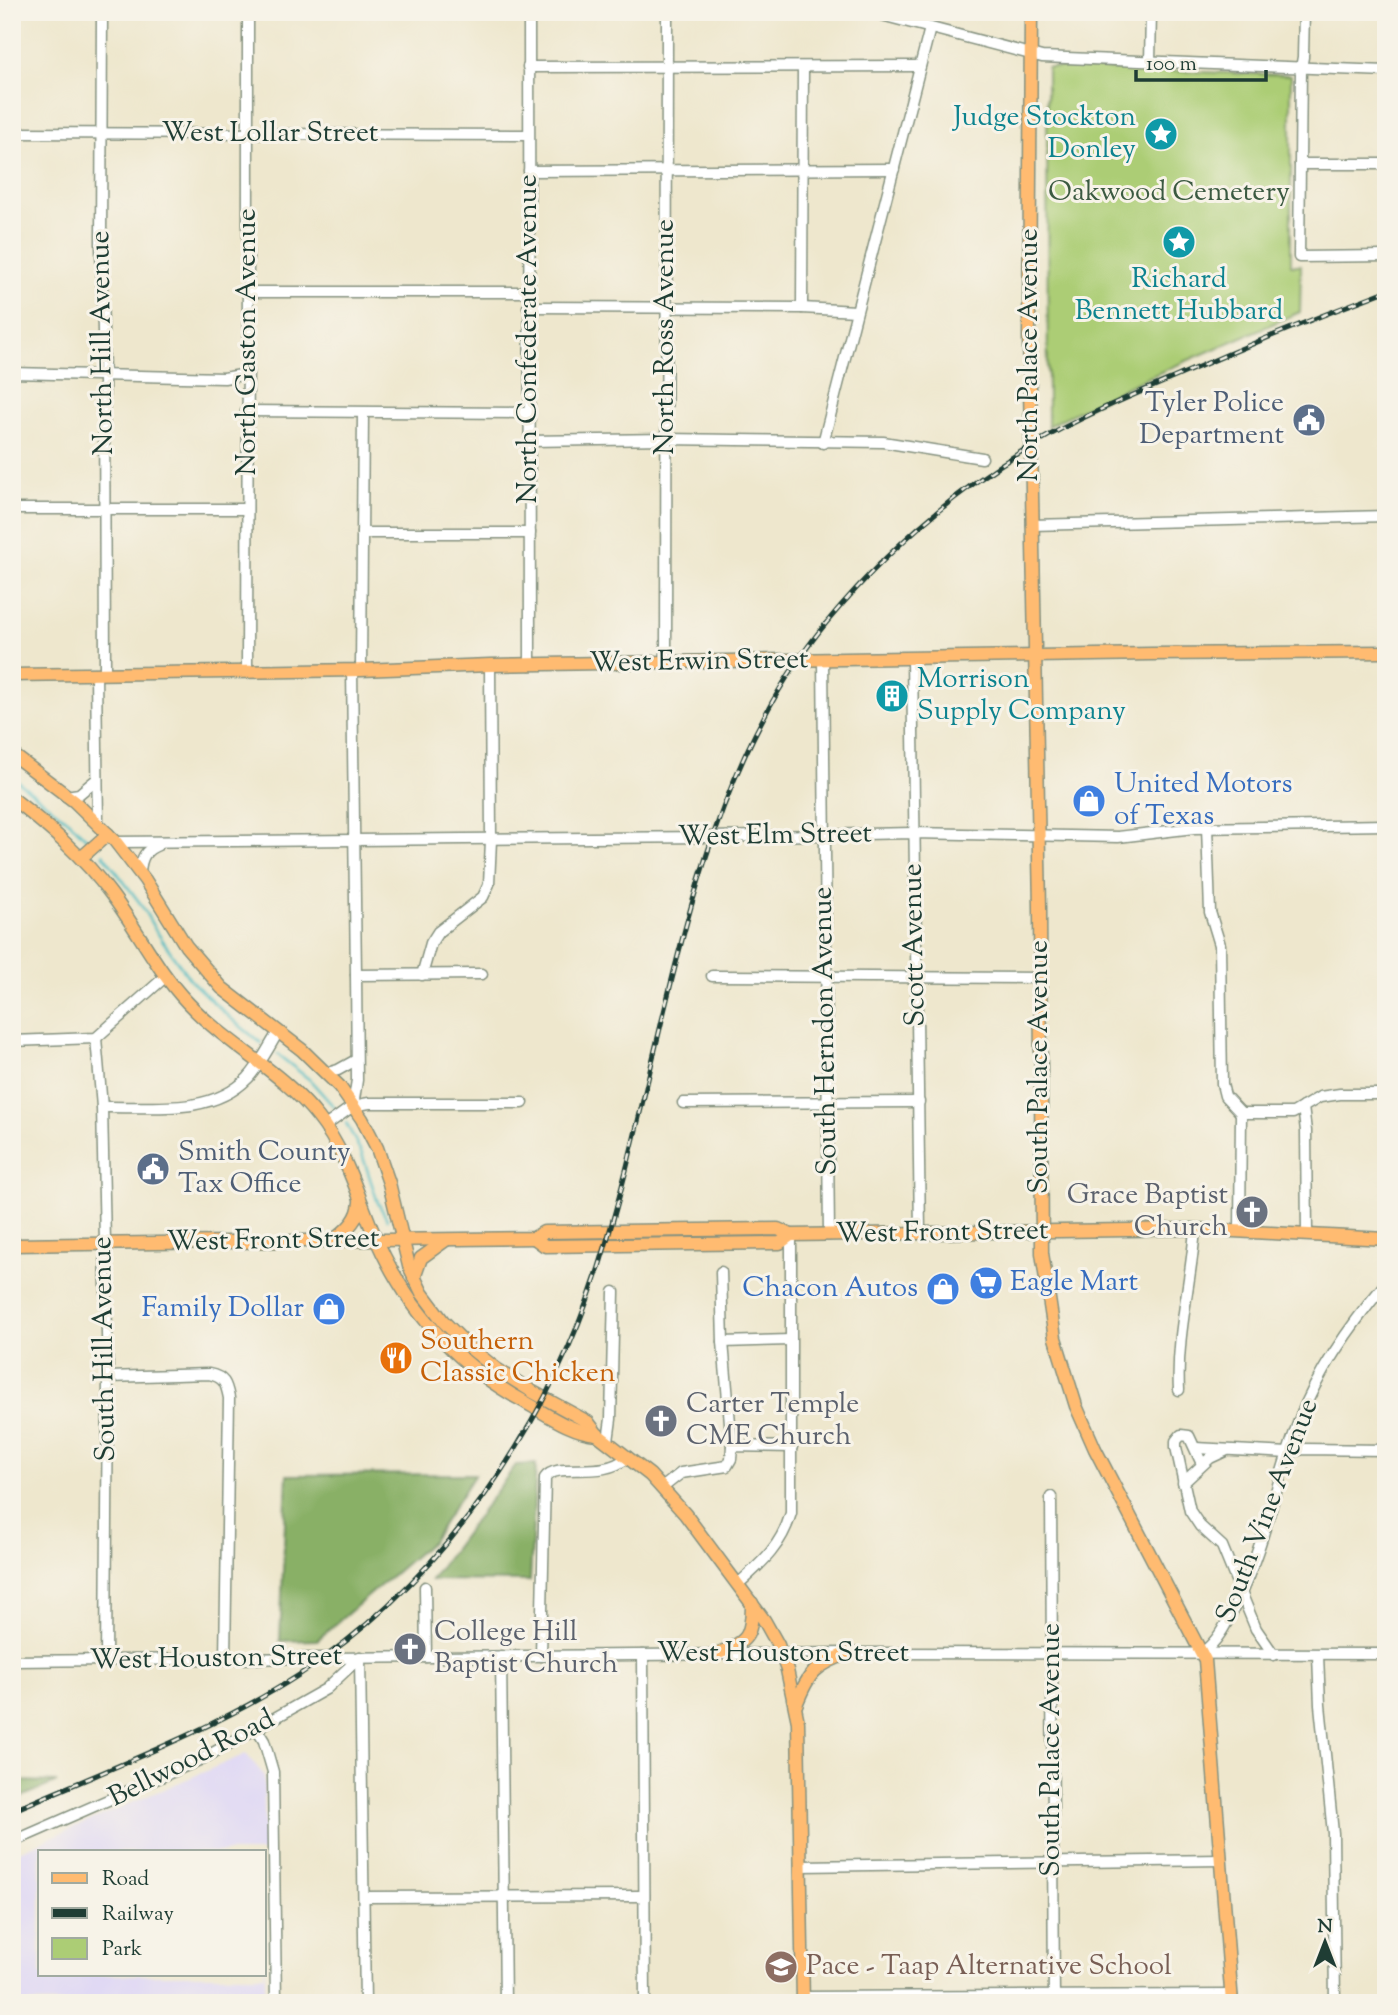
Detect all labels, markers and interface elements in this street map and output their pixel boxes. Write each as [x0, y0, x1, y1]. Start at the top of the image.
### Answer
scale bar [1136, 38, 1265, 82]
text: 100 m [1146, 50, 1197, 80]
place label: Judge Stockton Donley [951, 98, 1136, 170]
street label: West Lollar Street [162, 114, 379, 154]
place icon: Judge Stockton Donley [1142, 115, 1180, 153]
park label: Oakwood Cemetery [1048, 173, 1290, 213]
street label: North Confederate Avenue [509, 174, 549, 504]
street label: North Gaston Avenue [228, 208, 268, 476]
street label: North Ross Avenue [646, 219, 686, 455]
place icon: Richard Bennett Hubbard [1160, 223, 1198, 261]
street label: North Palace Avenue [1010, 228, 1050, 482]
street label: North Hill Avenue [81, 230, 125, 456]
place label: Richard Bennett Hubbard [1075, 260, 1284, 332]
place label: Tyler Police Department [1139, 384, 1284, 456]
public building icon: Tyler Police Department [1290, 401, 1328, 439]
street label: West Erwin Street [589, 640, 809, 684]
place label: Morrison Supply Company [917, 660, 1126, 732]
building icon: Morrison Supply Company [873, 677, 911, 715]
place label: United Motors of Texas [1114, 765, 1292, 837]
shop icon: United Motors of Texas [1070, 782, 1108, 820]
street label: West Elm Street [678, 814, 873, 858]
street label: Scott Avenue [894, 863, 936, 1027]
street label: South Herndon Avenue [803, 886, 849, 1176]
street label: South Palace Avenue [1020, 940, 1060, 1194]
place label: Smith County Tax Office [178, 1133, 351, 1205]
public building icon: Smith County Tax Office [134, 1150, 172, 1188]
place label: Grace Baptist Church [1067, 1176, 1228, 1248]
church icon: Grace Baptist Church [1233, 1193, 1271, 1231]
street label: West Front Street [835, 1211, 1049, 1255]
street label: West Front Street [166, 1219, 380, 1263]
street label: South Hill Avenue [83, 1236, 127, 1462]
place label: Eagle Mart [1010, 1263, 1138, 1303]
supermarket icon: Eagle Mart [967, 1264, 1005, 1302]
place label: Chacon Autos [742, 1269, 918, 1309]
shop icon: Chacon Autos [924, 1270, 962, 1308]
place label: Family Dollar [141, 1289, 304, 1329]
shop icon: Family Dollar [310, 1290, 348, 1328]
place label: Southern Classic Chicken [420, 1322, 615, 1394]
restaurant icon: Southern Classic Chicken [377, 1339, 415, 1377]
place label: Carter Temple CME Church [686, 1385, 859, 1457]
street label: South Vine Avenue [1207, 1393, 1329, 1629]
church icon: Carter Temple CME Church [642, 1402, 680, 1440]
place label: College Hill Baptist Church [434, 1613, 618, 1685]
street label: South Palace Avenue [1032, 1623, 1072, 1877]
church icon: College Hill Baptist Church [391, 1630, 429, 1668]
street label: West Houston Street [657, 1634, 910, 1674]
street label: West Houston Street [90, 1637, 343, 1681]
street label: Bellwood Road [102, 1700, 282, 1818]
legend [38, 1850, 266, 1976]
text: Road [102, 1865, 149, 1895]
text: Railway [102, 1900, 174, 1930]
north arrow [1290, 1906, 1360, 1976]
text: N [1317, 1914, 1333, 1941]
text: Park [102, 1935, 143, 1965]
place label: Pace - Taap Alternative School [806, 1947, 1172, 1987]
school or university icon: Pace - Taap Alternative School [762, 1948, 800, 1986]

